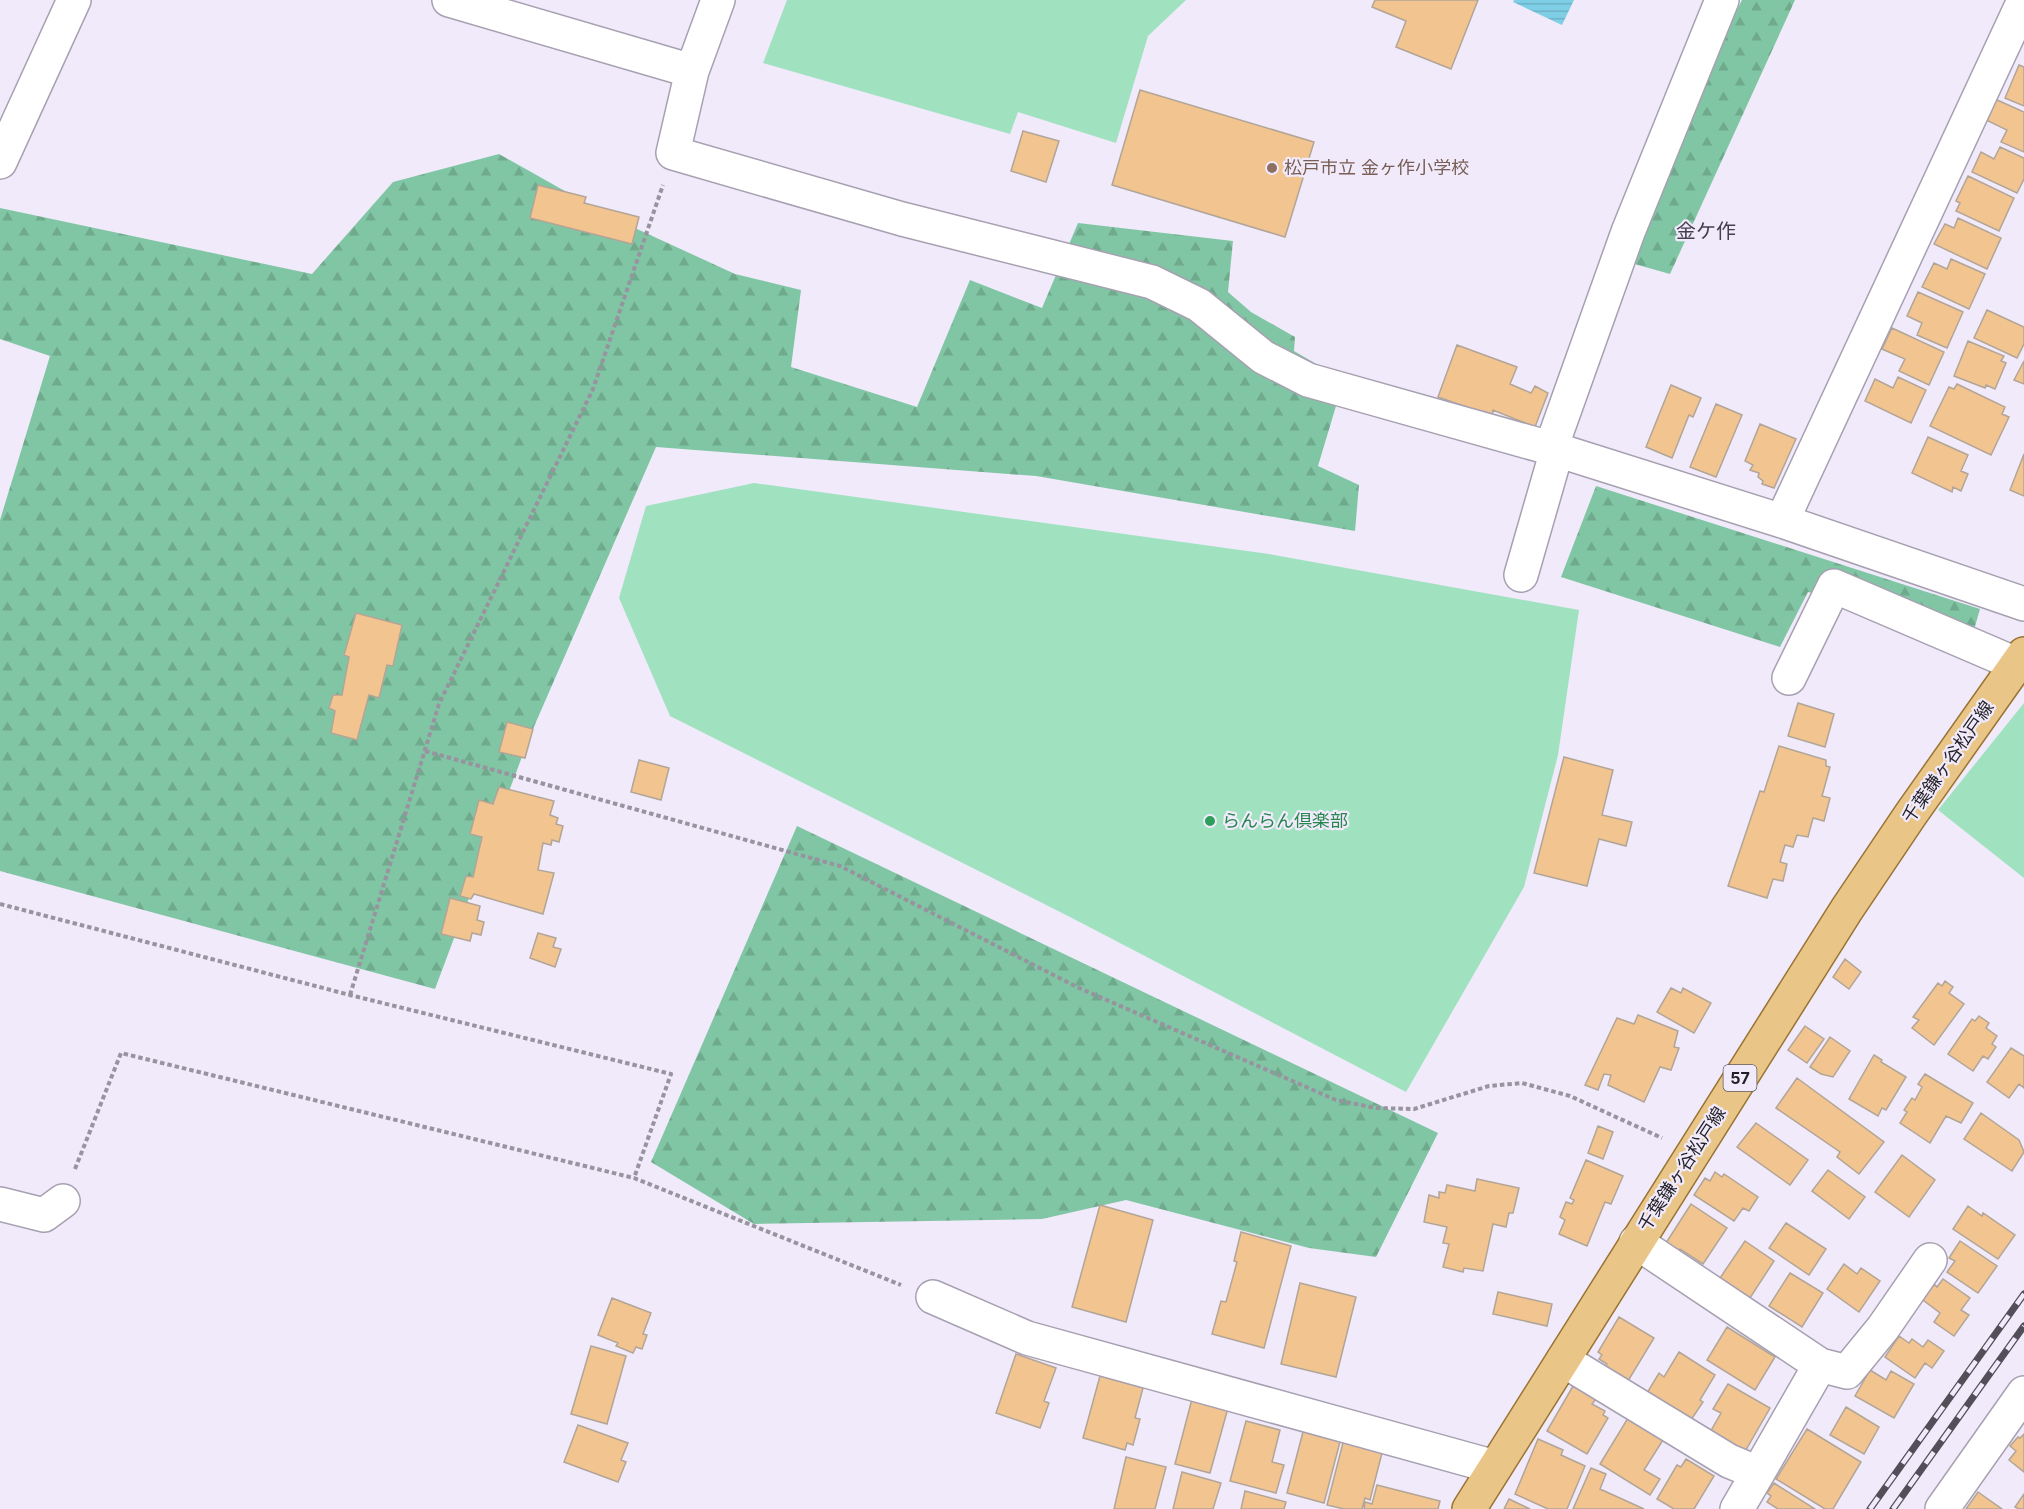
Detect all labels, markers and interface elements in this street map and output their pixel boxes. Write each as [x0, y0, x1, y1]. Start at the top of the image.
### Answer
place label: 松戸市立 金ヶ作小学校 [1284, 157, 1469, 178]
marker: 松戸市立 金ヶ作小学校 [1265, 161, 1279, 175]
district label: 金ケ作 [1676, 219, 1736, 243]
street label: 千葉鎌ヶ谷松戸線 [1898, 697, 1997, 827]
place label: らんらん倶楽部 [1222, 810, 1348, 831]
marker: らんらん倶楽部 [1203, 814, 1217, 828]
road number: 57 [1724, 1065, 1756, 1091]
street label: 千葉鎌ヶ谷松戸線 [1634, 1103, 1730, 1235]

